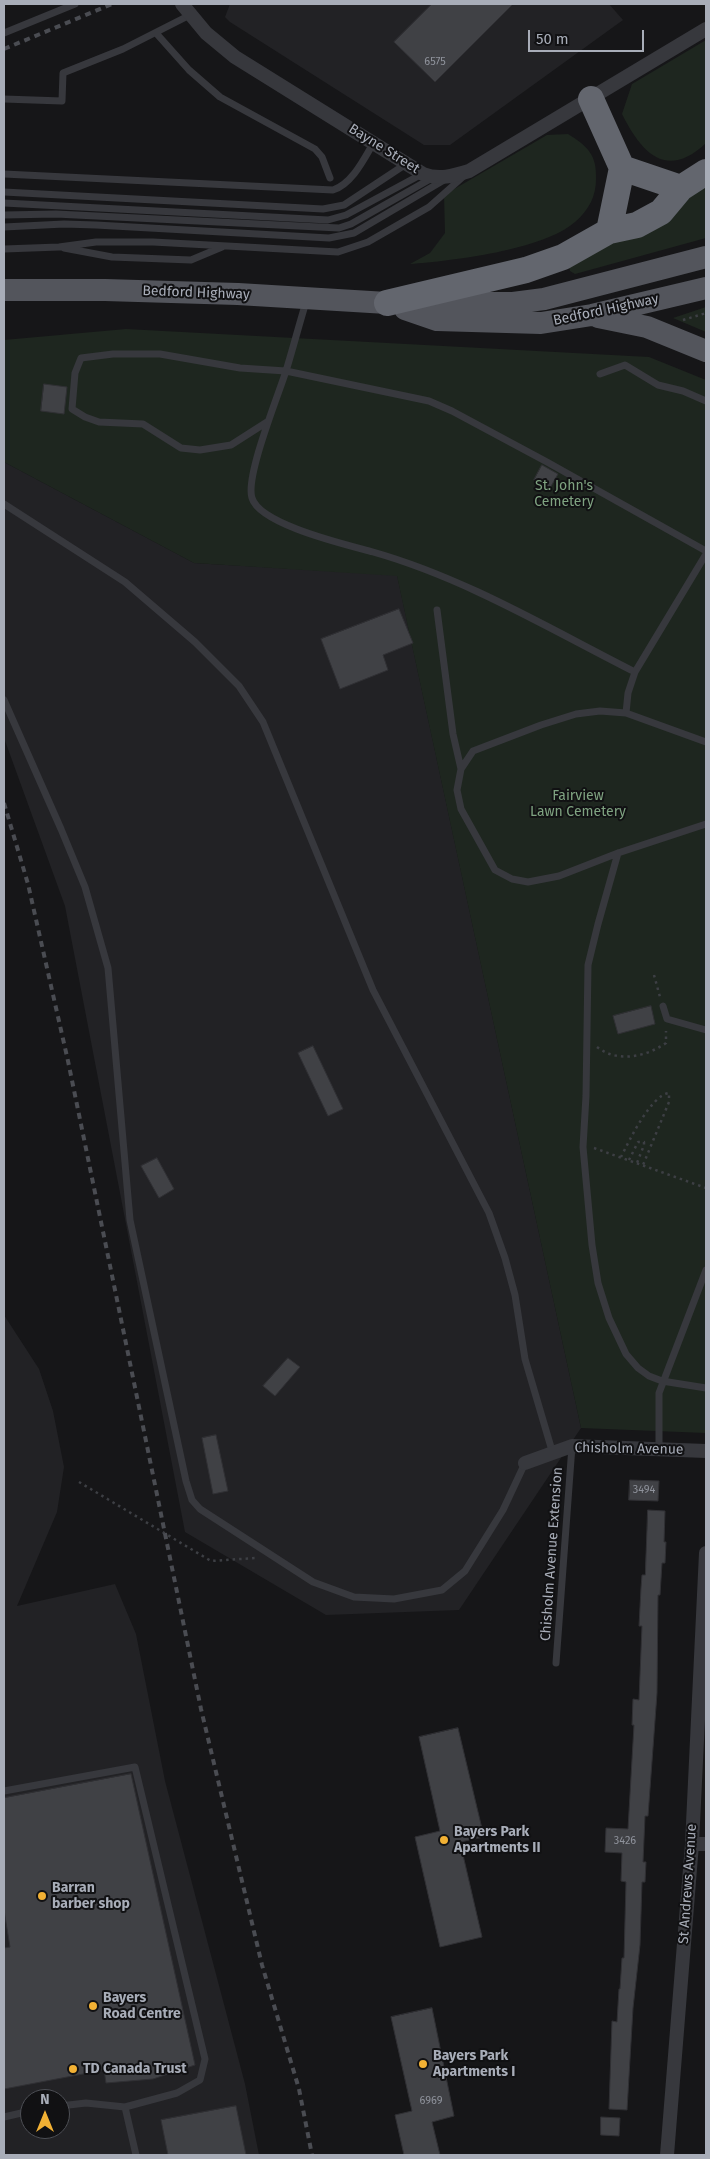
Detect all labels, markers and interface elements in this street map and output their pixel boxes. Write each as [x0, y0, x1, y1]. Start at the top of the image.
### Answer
scale bar [530, 20, 646, 52]
text: 50 m [536, 30, 569, 48]
house number: 6575 [424, 55, 446, 69]
street label: Bayne Street [345, 121, 423, 177]
street label: Bedford Highway [142, 283, 250, 303]
street label: Bedford Highway [552, 291, 660, 329]
park label: St. John's Cemetery [534, 478, 594, 511]
park label: Fairview Lawn Cemetery [530, 788, 626, 820]
street label: Chisholm Avenue [574, 1440, 684, 1458]
street label: Chisholm Avenue Extension [538, 1466, 566, 1642]
house number: 3494 [633, 1483, 655, 1497]
street label: St Andrews Avenue [675, 1823, 701, 1945]
place label: Bayers Park Apartments II [454, 1824, 540, 1856]
marker: Bayers Park Apartments II [438, 1834, 450, 1846]
house number: 3426 [614, 1834, 636, 1848]
place label: Barran barber shop [52, 1880, 130, 1912]
marker: Barran barber shop [36, 1890, 48, 1902]
place label: Bayers Road Centre [103, 1990, 181, 2022]
marker: Bayers Road Centre [87, 2000, 99, 2012]
place label: Bayers Park Apartments I [433, 2048, 515, 2080]
marker: Bayers Park Apartments I [417, 2058, 429, 2070]
place label: TD Canada Trust [83, 2061, 187, 2077]
marker: TD Canada Trust [67, 2063, 79, 2075]
north arrow [20, 2089, 70, 2139]
text: N [40, 2091, 50, 2108]
house number: 6969 [420, 2094, 442, 2108]

